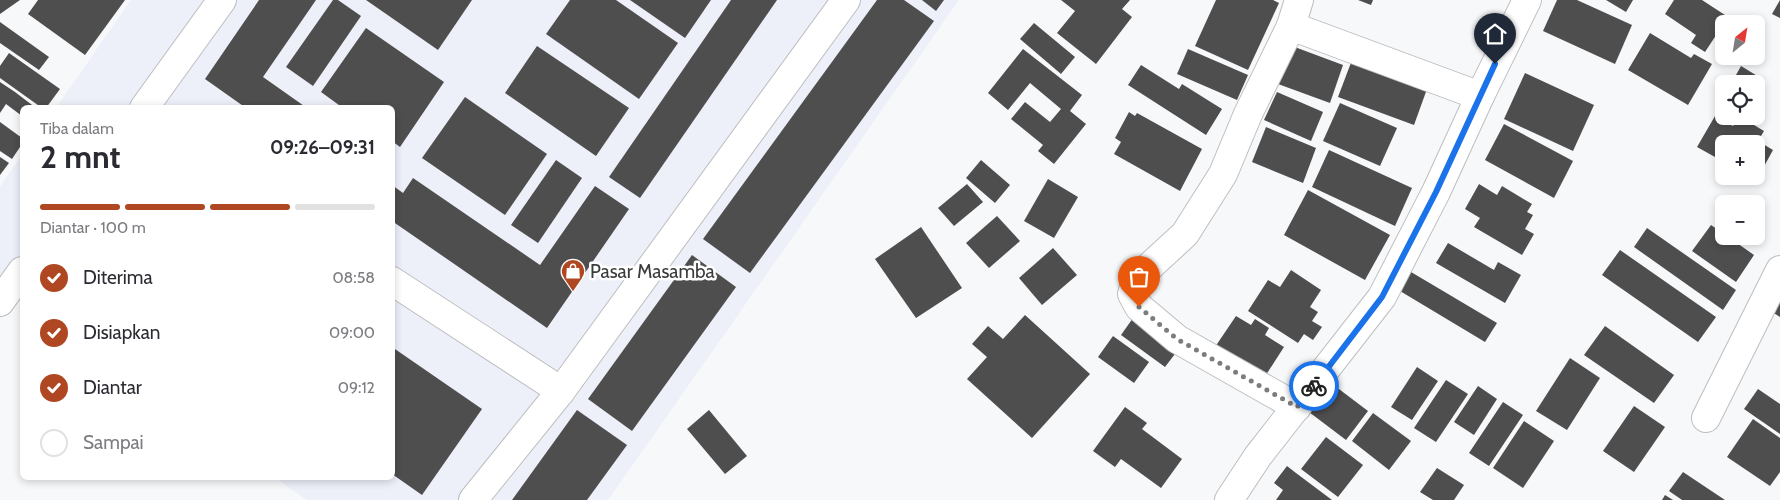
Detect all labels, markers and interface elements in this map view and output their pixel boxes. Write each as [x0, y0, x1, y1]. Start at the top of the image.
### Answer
pin [1474, 13, 1516, 64]
north arrow [1715, 15, 1765, 65]
map controls [1715, 15, 1765, 245]
icon: home [1481, 20, 1509, 48]
button: locate [1715, 75, 1765, 125]
text: Tiba dalam [40, 119, 114, 138]
button: + [1715, 135, 1765, 185]
text: 09:26–09:31 [270, 136, 375, 159]
text: 2 mnt [40, 137, 120, 176]
button: − [1715, 195, 1765, 245]
text: Diantar · 100 m [40, 218, 146, 237]
pin [1118, 256, 1160, 307]
shop icon: Pasar Masamba [560, 258, 586, 292]
place label: Pasar Masamba [590, 260, 715, 283]
icon: bag [1125, 263, 1153, 291]
icon: check [40, 264, 68, 292]
text: Diterima [83, 266, 153, 289]
text: 08:58 [332, 268, 375, 287]
icon: check [40, 319, 68, 347]
text: Disiapkan [83, 321, 160, 344]
text: 09:00 [329, 323, 375, 342]
courier [1289, 361, 1339, 411]
icon: bike [1300, 372, 1328, 400]
icon: check [40, 374, 68, 402]
text: Diantar [83, 376, 142, 399]
text: 09:12 [338, 378, 375, 397]
text: Sampai [83, 431, 144, 454]

